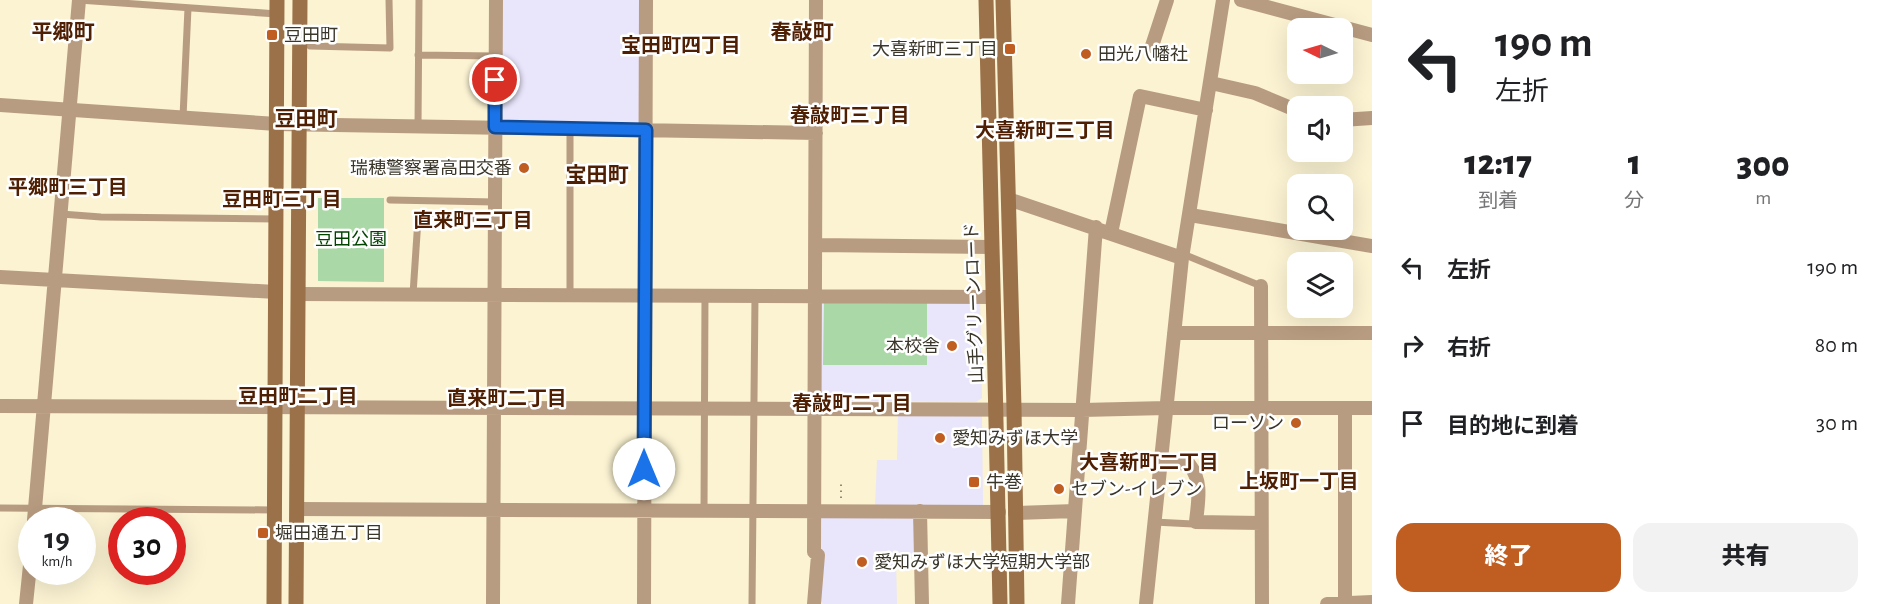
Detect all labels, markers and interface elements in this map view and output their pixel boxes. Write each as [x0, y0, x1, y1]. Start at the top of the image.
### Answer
north arrow [1287, 18, 1353, 84]
map controls [1287, 18, 1353, 318]
district label: 平郷町 [32, 21, 95, 43]
district label: 春敲町 [771, 21, 834, 43]
text: 190 m [1495, 22, 1593, 64]
icon: left [1396, 24, 1474, 102]
place label: 豆田町 [284, 27, 338, 45]
marker: 豆田町 [265, 28, 279, 42]
district label: 宝田町四丁目 [621, 35, 741, 56]
place label: 大喜新町三丁目 [872, 40, 998, 59]
marker: 大喜新町三丁目 [1003, 42, 1017, 56]
place label: 田光八幡社 [1098, 45, 1188, 64]
marker: 田光八幡社 [1079, 47, 1093, 61]
pin [469, 54, 520, 105]
icon: arrive [478, 63, 511, 96]
text: 左折 [1495, 78, 1549, 105]
button: sound [1287, 96, 1353, 162]
district label: 春敲町三丁目 [790, 104, 910, 126]
district label: 豆田町 [275, 109, 338, 130]
district label: 大喜新町三丁目 [975, 120, 1115, 141]
text: 12:17 [1464, 145, 1532, 181]
text: 1 [1628, 145, 1641, 181]
text: 300 [1737, 147, 1790, 183]
place label: 瑞穂警察署高田交番 [350, 158, 512, 178]
marker: 瑞穂警察署高田交番 [517, 161, 531, 175]
district label: 宝田町 [566, 164, 629, 186]
button: search [1287, 174, 1353, 240]
district label: 平郷町三丁目 [8, 177, 128, 198]
text: m [1755, 188, 1771, 208]
district label: 豆田町三丁目 [222, 190, 342, 210]
text: 到着 [1478, 191, 1518, 211]
text: 分 [1624, 191, 1644, 211]
district label: 直来町三丁目 [413, 209, 533, 231]
street label: 山手グリーンロード [961, 222, 987, 384]
park label: 豆田公園 [315, 230, 387, 249]
icon: left [1396, 251, 1429, 284]
button: layers [1287, 252, 1353, 318]
text: 190 m [1807, 256, 1858, 278]
text: 左折 [1447, 259, 1491, 281]
icon: right [1396, 329, 1429, 362]
text: 80 m [1815, 334, 1858, 356]
place label: 本校舎 [886, 337, 940, 356]
text: 右折 [1447, 337, 1491, 359]
marker: 本校舎 [945, 339, 959, 353]
district label: 豆田町二丁目 [238, 387, 358, 407]
district label: 直来町二丁目 [447, 387, 567, 409]
district label: 春敲町二丁目 [792, 392, 912, 414]
icon: arrive [1396, 407, 1429, 440]
text: 30 m [1816, 412, 1858, 434]
place label: ローソン [1212, 415, 1284, 433]
text: 目的地に到着 [1447, 415, 1579, 437]
marker: ローソン [1289, 416, 1303, 430]
place label: 愛知みずほ大学 [952, 428, 1078, 448]
marker: 愛知みずほ大学 [933, 431, 947, 445]
position arrow [612, 437, 676, 501]
district label: 大喜新町二丁目 [1079, 452, 1219, 473]
district label: 上坂町一丁目 [1239, 471, 1359, 492]
place label: 牛巻 [986, 472, 1022, 492]
marker: 牛巻 [967, 475, 981, 489]
place label: セブン-イレブン [1071, 479, 1203, 499]
marker: セブン-イレブン [1052, 482, 1066, 496]
speed limit sign: 30 [108, 507, 186, 585]
button: 終了 [1396, 523, 1621, 592]
button: 共有 [1633, 523, 1858, 592]
text: 19 [44, 524, 70, 554]
place label: 堀田通五丁目 [275, 524, 383, 543]
marker: 堀田通五丁目 [256, 526, 270, 540]
place label: 愛知みずほ大学短期大学部 [874, 552, 1090, 572]
text: km/h [42, 554, 72, 569]
marker: 愛知みずほ大学短期大学部 [855, 555, 869, 569]

